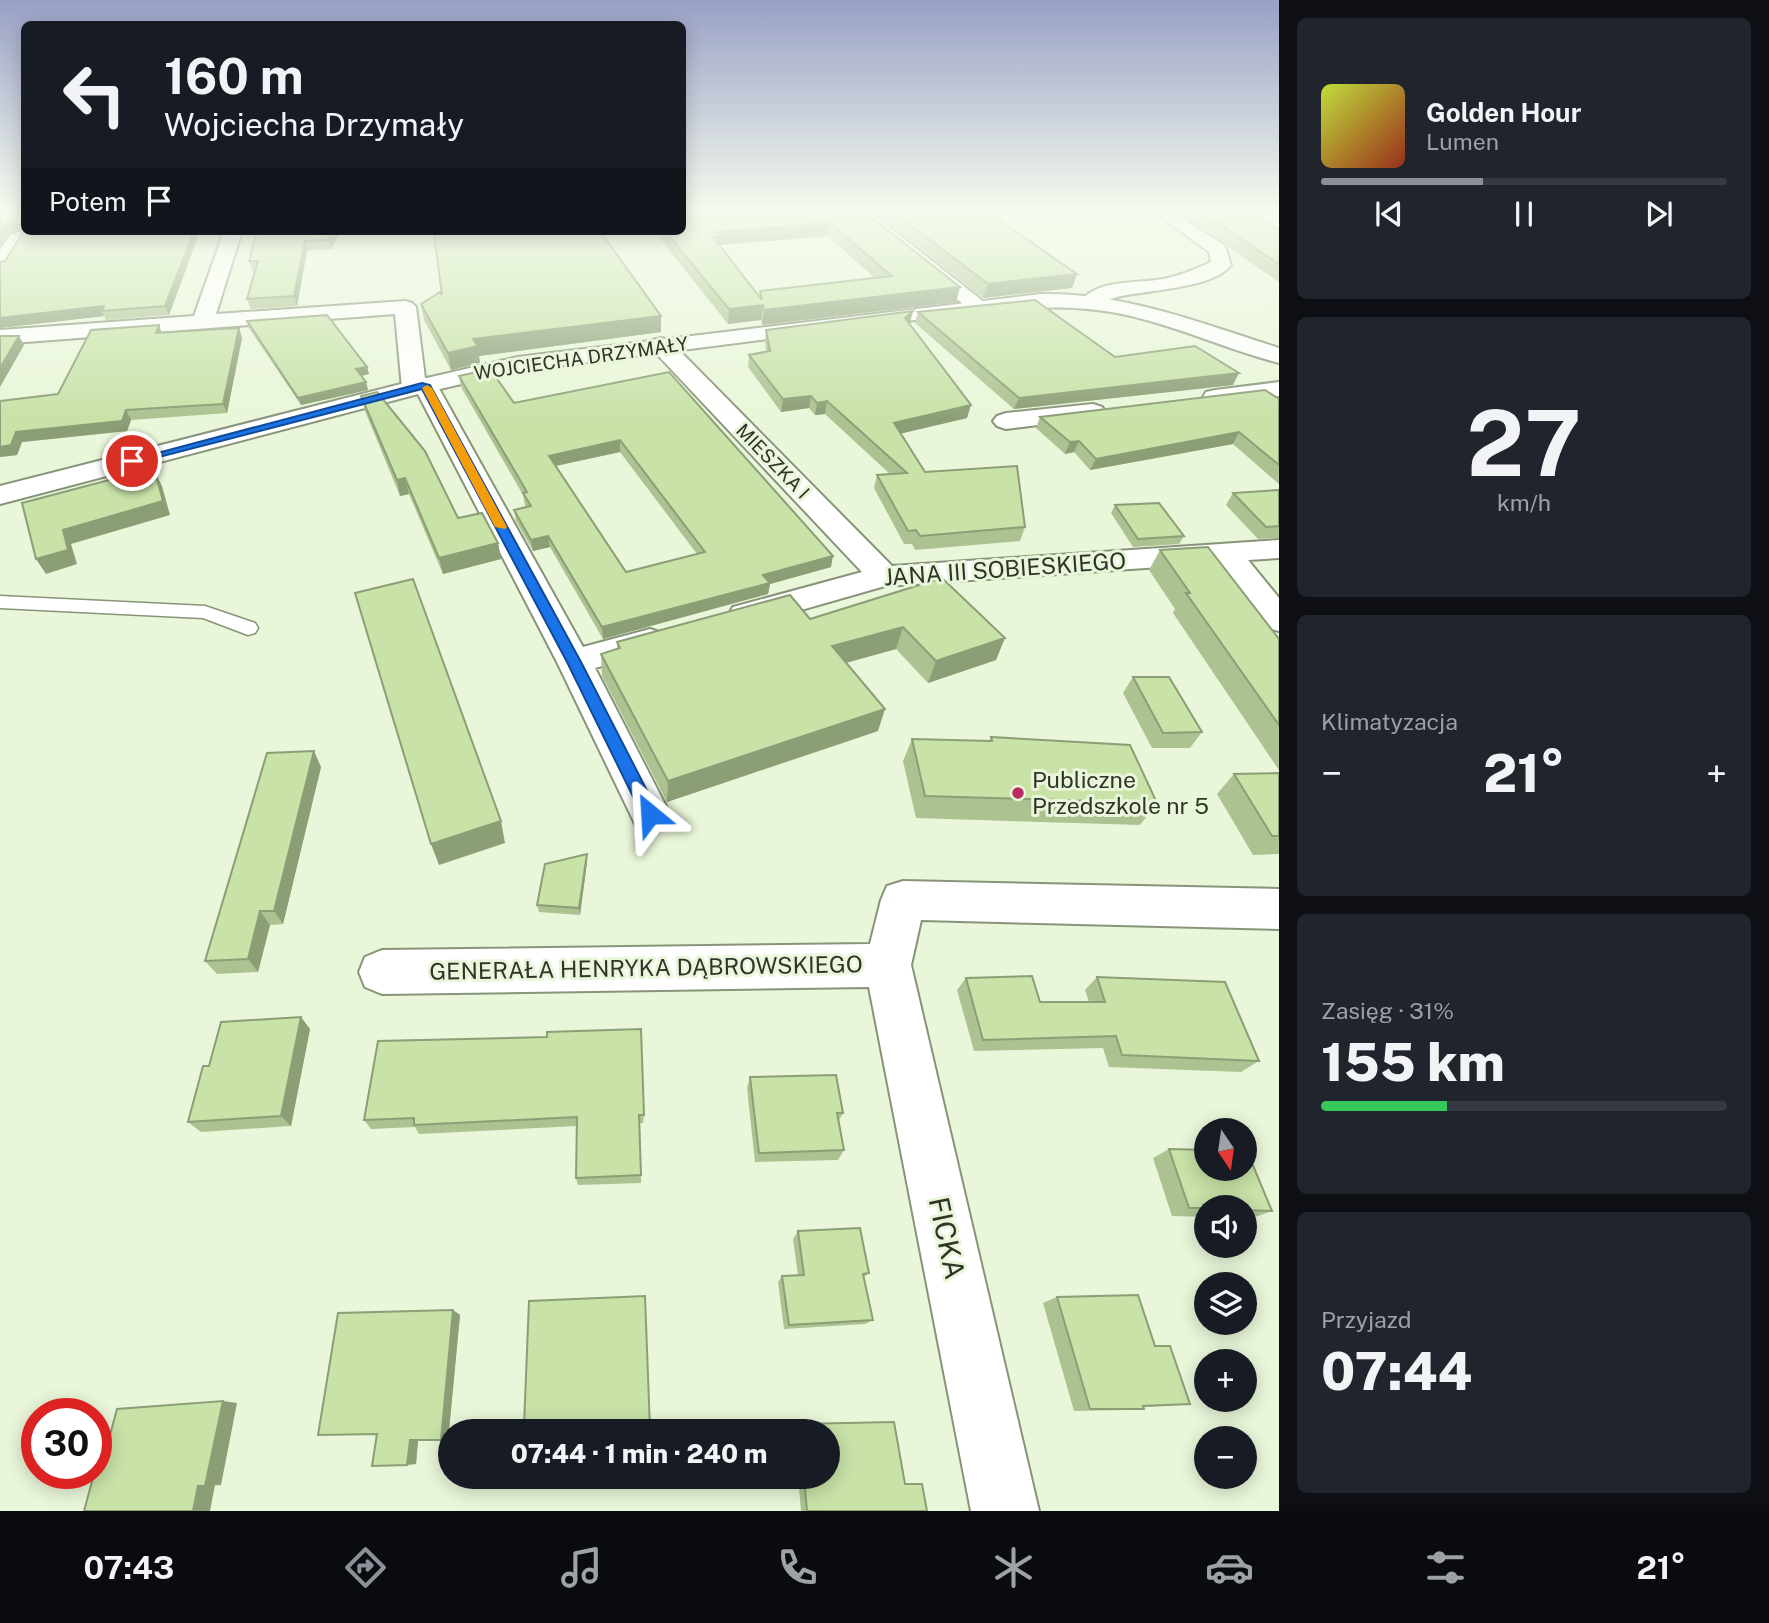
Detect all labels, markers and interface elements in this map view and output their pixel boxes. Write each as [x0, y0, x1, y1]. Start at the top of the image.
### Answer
text: 160 m [164, 47, 304, 105]
icon: left [49, 49, 140, 140]
text: Golden Hour [1426, 97, 1581, 128]
text: Wojciecha Drzymały [164, 106, 464, 143]
text: Lumen [1426, 128, 1499, 155]
icon: arrive [140, 182, 178, 220]
text: Potem [49, 186, 126, 217]
icon: previous [1370, 195, 1408, 233]
icon: pause [1505, 195, 1543, 233]
icon: next [1640, 195, 1678, 233]
street label: WOJCIECHA DRZYMAŁY [473, 332, 690, 384]
text: 27 [1467, 390, 1581, 496]
street label: MIESZKA I [732, 419, 814, 503]
pin [102, 431, 162, 491]
icon: arrive [113, 442, 151, 480]
text: km/h [1497, 489, 1551, 516]
street label: JANA III SOBIESKIEGO [883, 547, 1127, 590]
text: Klimatyzacja [1321, 708, 1458, 735]
text: 21° [1483, 743, 1565, 804]
text: − [1321, 751, 1342, 796]
text: + [1706, 751, 1727, 796]
place label: Publiczne Przedszkole nr 5 [1032, 766, 1209, 819]
position arrow [613, 777, 687, 851]
marker: Publiczne Przedszkole nr 5 [1010, 785, 1026, 801]
street label: GENERAŁA HENRYKA DĄBROWSKIEGO [429, 950, 863, 985]
text: Zasięg · 31% [1321, 997, 1454, 1024]
text: 155 km [1321, 1032, 1505, 1093]
north arrow [1194, 1118, 1256, 1181]
map controls [1194, 1118, 1257, 1489]
street label: FICKA [923, 1194, 972, 1282]
button: sound [1194, 1195, 1257, 1258]
button: layers [1194, 1272, 1257, 1335]
text: Przyjazd [1321, 1306, 1411, 1333]
text: 07:44 [1321, 1341, 1472, 1402]
button: + [1194, 1349, 1257, 1412]
speed limit sign: 30 [21, 1398, 112, 1489]
button: − [1194, 1426, 1257, 1489]
text: 07:44 · 1 min · 240 m [511, 1438, 767, 1469]
icon: directions [341, 1543, 390, 1592]
icon: music [557, 1543, 606, 1592]
icon: phone [773, 1543, 822, 1592]
icon: climate [989, 1543, 1038, 1592]
icon: car [1205, 1543, 1254, 1592]
icon: filters [1421, 1543, 1470, 1592]
text: 07:43 [83, 1549, 174, 1586]
text: 21° [1636, 1549, 1686, 1586]

